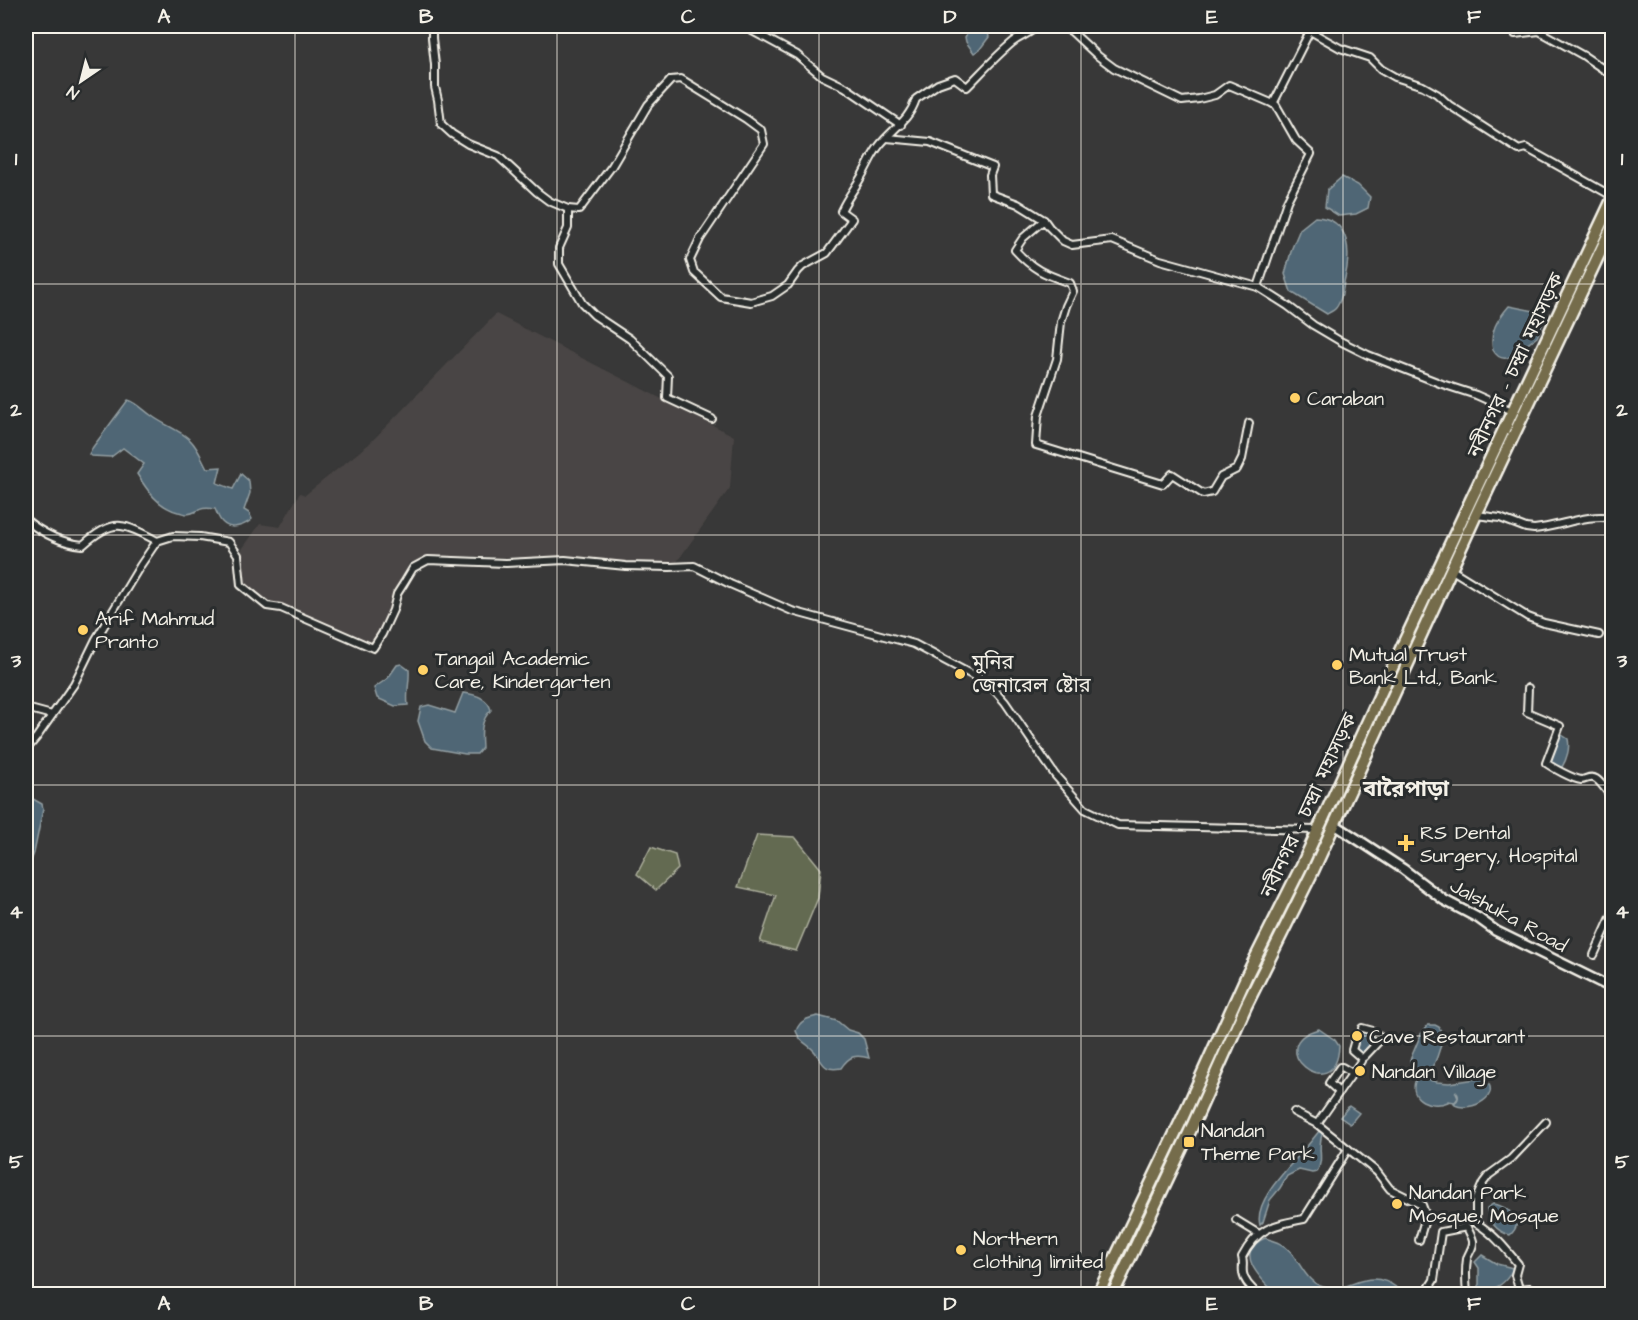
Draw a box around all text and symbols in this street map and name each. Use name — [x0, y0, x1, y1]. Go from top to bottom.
text: A — [158, 3, 171, 31]
text: B — [419, 3, 434, 31]
text: C — [681, 3, 696, 31]
text: D — [944, 3, 957, 31]
text: E — [1206, 3, 1218, 31]
text: F — [1467, 3, 1482, 31]
north arrow — [51, 51, 111, 111]
text: N — [63, 81, 83, 104]
text: 1 — [15, 145, 18, 173]
text: 1 — [1621, 145, 1624, 173]
street label: নবীনগর - চন্দ্রা মহাসড়ক — [1460, 268, 1571, 463]
place label: Caraban — [1307, 385, 1384, 413]
marker: Caraban — [1288, 391, 1302, 405]
text: 2 — [9, 396, 22, 424]
text: 2 — [1615, 396, 1628, 424]
place label: Arif Mahmud Pranto — [95, 605, 214, 656]
marker: Arif Mahmud Pranto — [76, 623, 90, 637]
place label: Mutual Trust Bank Ltd., Bank — [1349, 641, 1497, 692]
place label: Tangail Academic Care, Kindergarten — [435, 645, 610, 697]
text: 3 — [10, 647, 22, 675]
text: 3 — [1616, 647, 1628, 675]
place label: মুনির জেনারেল ষ্টোর — [971, 649, 1092, 700]
marker: Mutual Trust Bank Ltd., Bank — [1330, 658, 1344, 672]
marker: Tangail Academic Care, Kindergarten — [416, 663, 430, 677]
marker: মুনির জেনারেল ষ্টোর — [953, 667, 967, 681]
street label: নবীনগর - চন্দ্রা মহাসড়ক — [1253, 708, 1364, 903]
district label: বারৈপাড়া — [1362, 774, 1450, 805]
place label: RS Dental Surgery, Hospital — [1420, 819, 1578, 871]
marker: RS Dental Surgery, Hospital — [1397, 834, 1415, 852]
street label: Jalshuka Road — [1445, 872, 1572, 960]
text: 4 — [9, 898, 23, 926]
text: 4 — [1615, 898, 1629, 926]
place label: Cave Restaurant — [1369, 1023, 1525, 1051]
marker: Cave Restaurant — [1350, 1029, 1364, 1043]
place label: Nandan Village — [1372, 1058, 1496, 1087]
marker: Nandan Village — [1353, 1064, 1367, 1078]
place label: Nandan Theme Park — [1201, 1117, 1315, 1168]
marker: Nandan Theme Park — [1182, 1135, 1196, 1149]
text: 5 — [9, 1148, 24, 1176]
text: 5 — [1615, 1148, 1630, 1176]
place label: Nandan Park Mosque, Mosque — [1409, 1179, 1559, 1230]
marker: Nandan Park Mosque, Mosque — [1390, 1197, 1404, 1211]
place label: Northern clothing limited — [973, 1225, 1103, 1277]
marker: Northern clothing limited — [954, 1243, 968, 1257]
text: A — [158, 1290, 171, 1318]
text: B — [419, 1290, 434, 1318]
text: C — [681, 1290, 696, 1318]
text: D — [944, 1290, 957, 1318]
text: E — [1206, 1290, 1218, 1318]
text: F — [1467, 1290, 1482, 1318]

